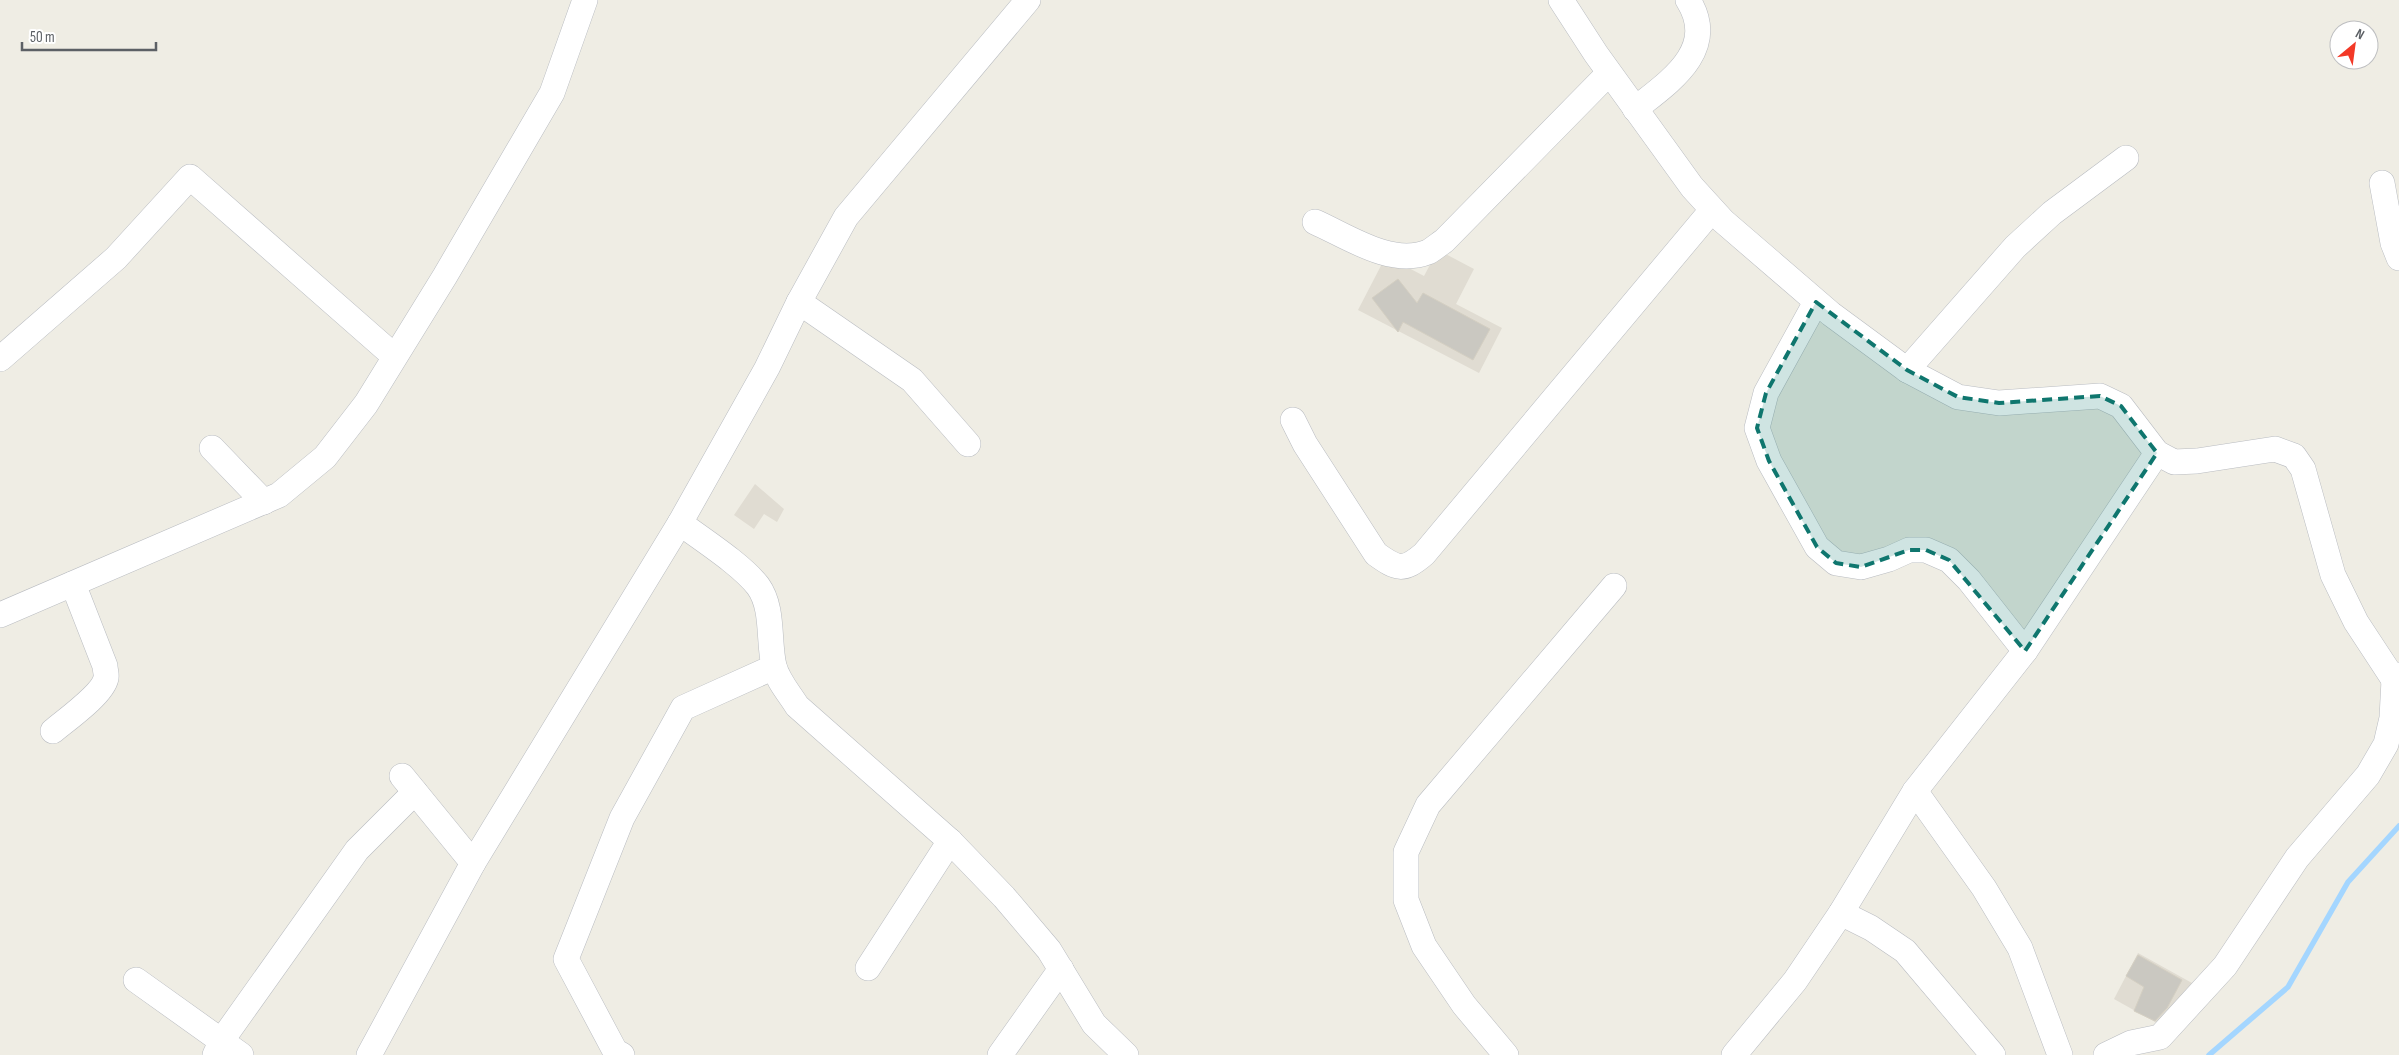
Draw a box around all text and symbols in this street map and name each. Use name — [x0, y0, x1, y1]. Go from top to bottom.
scale bar — [22, 20, 156, 52]
north arrow — [2329, 20, 2379, 70]
text: N — [2353, 25, 2367, 43]
text: 50 m — [30, 28, 55, 47]

